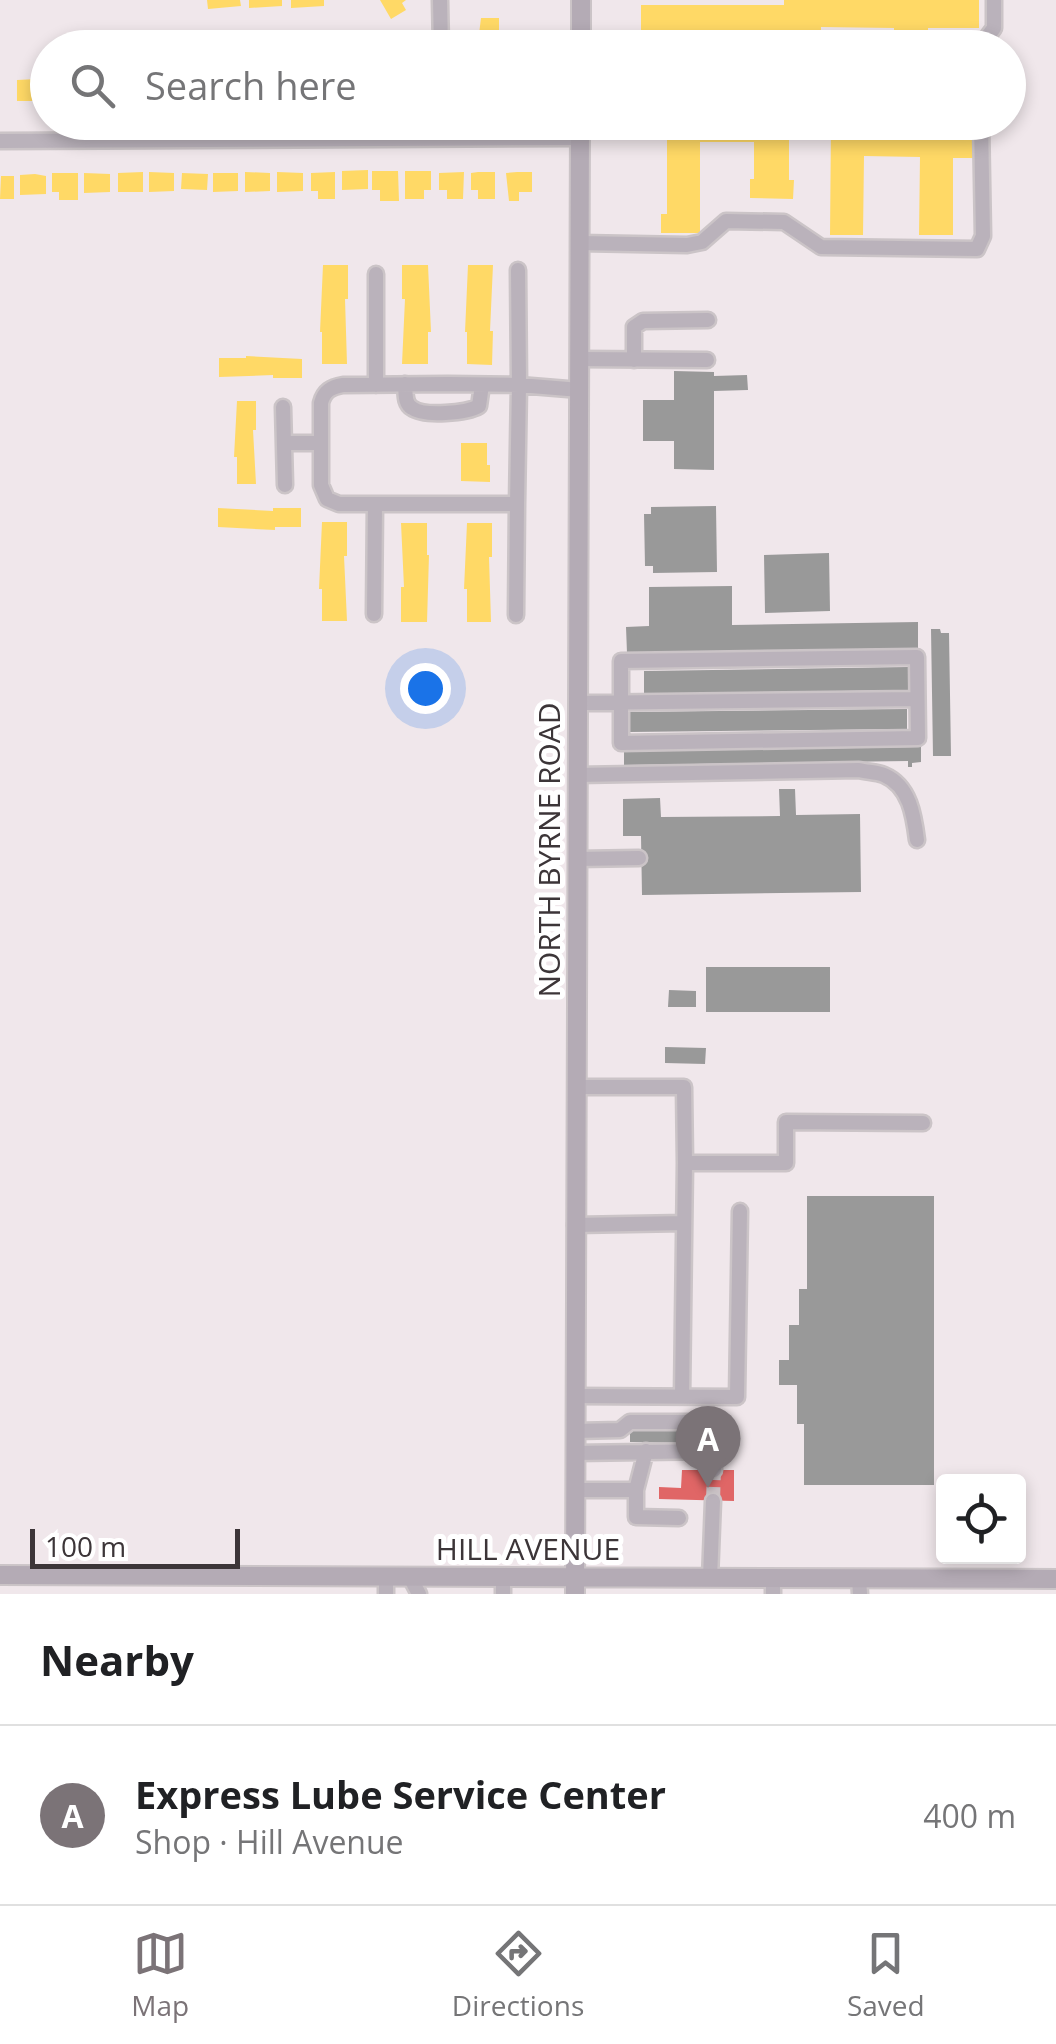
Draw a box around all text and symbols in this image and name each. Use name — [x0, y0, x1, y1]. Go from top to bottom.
search box — [30, 30, 1026, 140]
icon: search — [65, 58, 120, 113]
text: Search here — [145, 59, 357, 111]
your location — [400, 663, 451, 714]
street label: NORTH BYRNE ROAD — [528, 702, 569, 998]
pin: A — [676, 1406, 740, 1488]
map controls — [936, 1474, 1026, 1564]
button: locate — [936, 1474, 1026, 1564]
scale bar — [30, 1524, 240, 1568]
text: 100 m — [45, 1527, 126, 1565]
street label: HILL AVENUE — [436, 1528, 620, 1569]
text: Nearby — [40, 1631, 194, 1688]
text: Express Lube Service Center — [135, 1768, 666, 1820]
text: A — [61, 1794, 84, 1837]
text: 400 m — [923, 1794, 1016, 1837]
text: Shop · Hill Avenue — [135, 1820, 404, 1863]
tab: Map — [131, 1926, 189, 2024]
tab: Directions — [452, 1926, 584, 2024]
tab: Saved — [847, 1926, 925, 2024]

